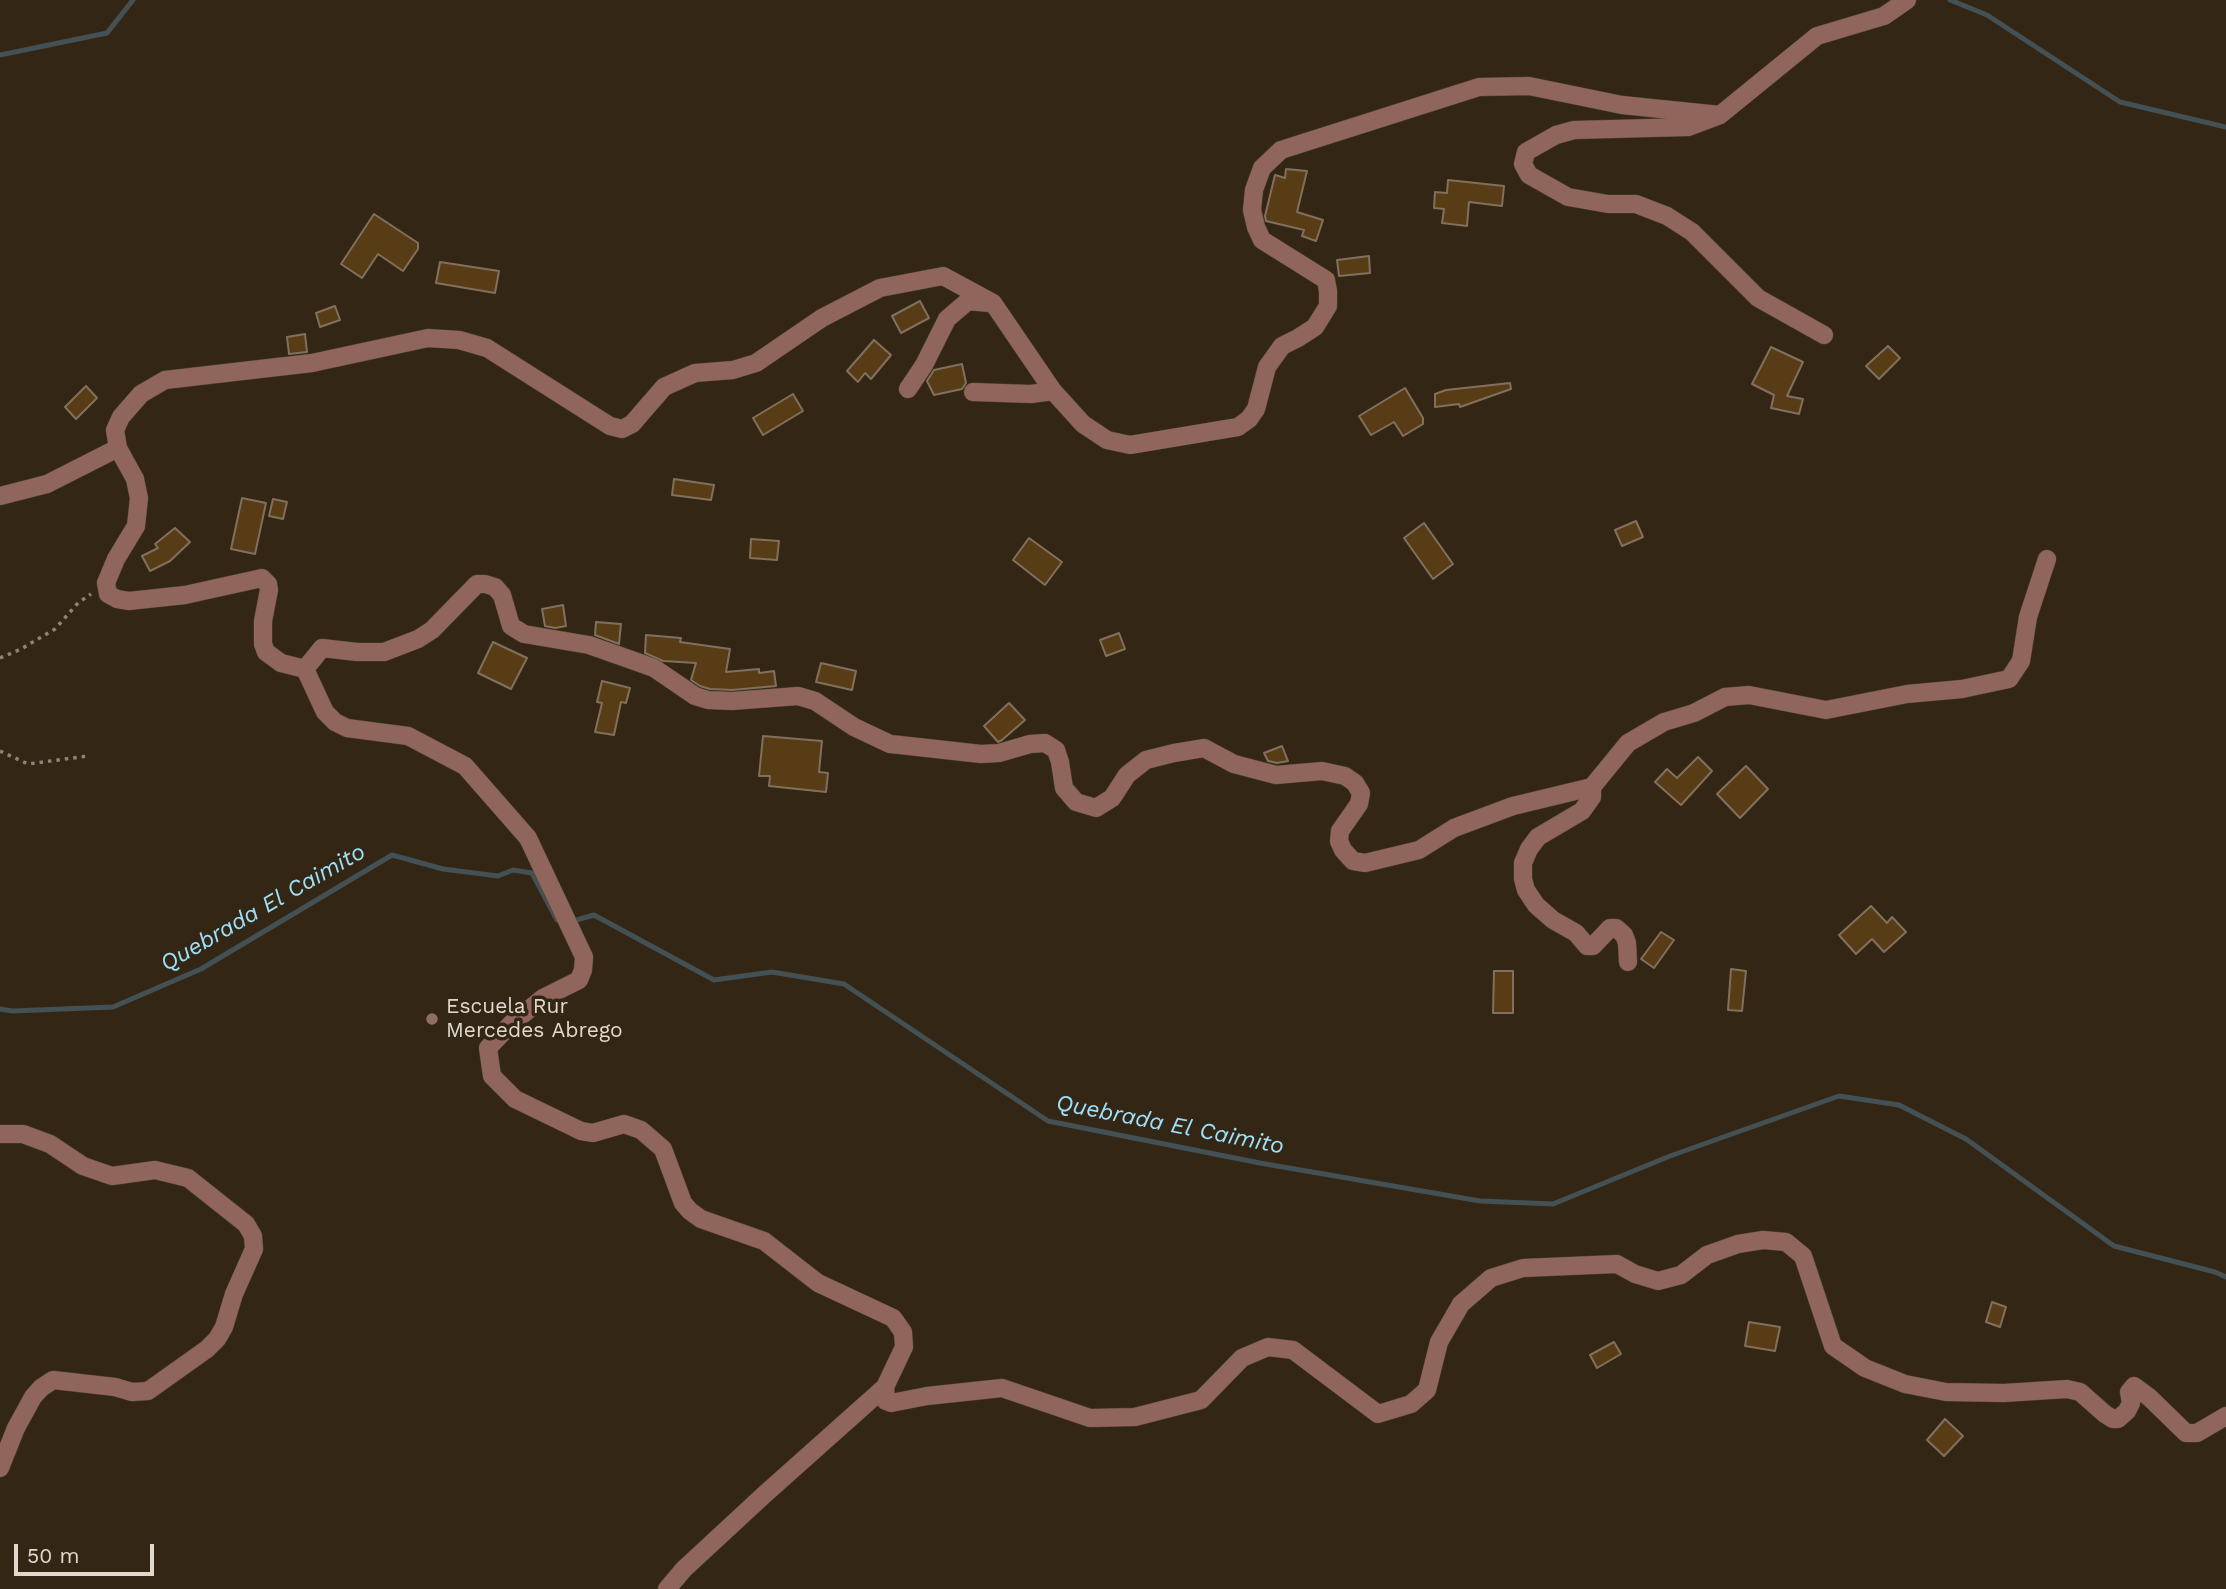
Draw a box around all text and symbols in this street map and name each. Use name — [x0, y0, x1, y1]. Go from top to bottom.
water label: Quebrada El Caimito — [156, 838, 370, 978]
place label: Escuela Rur Mercedes Abrego — [446, 994, 623, 1044]
marker: Escuela Rur Mercedes Abrego — [424, 1011, 440, 1027]
water label: Quebrada El Caimito — [1054, 1089, 1286, 1161]
scale bar — [18, 1530, 158, 1574]
text: 50 m — [27, 1543, 79, 1568]

